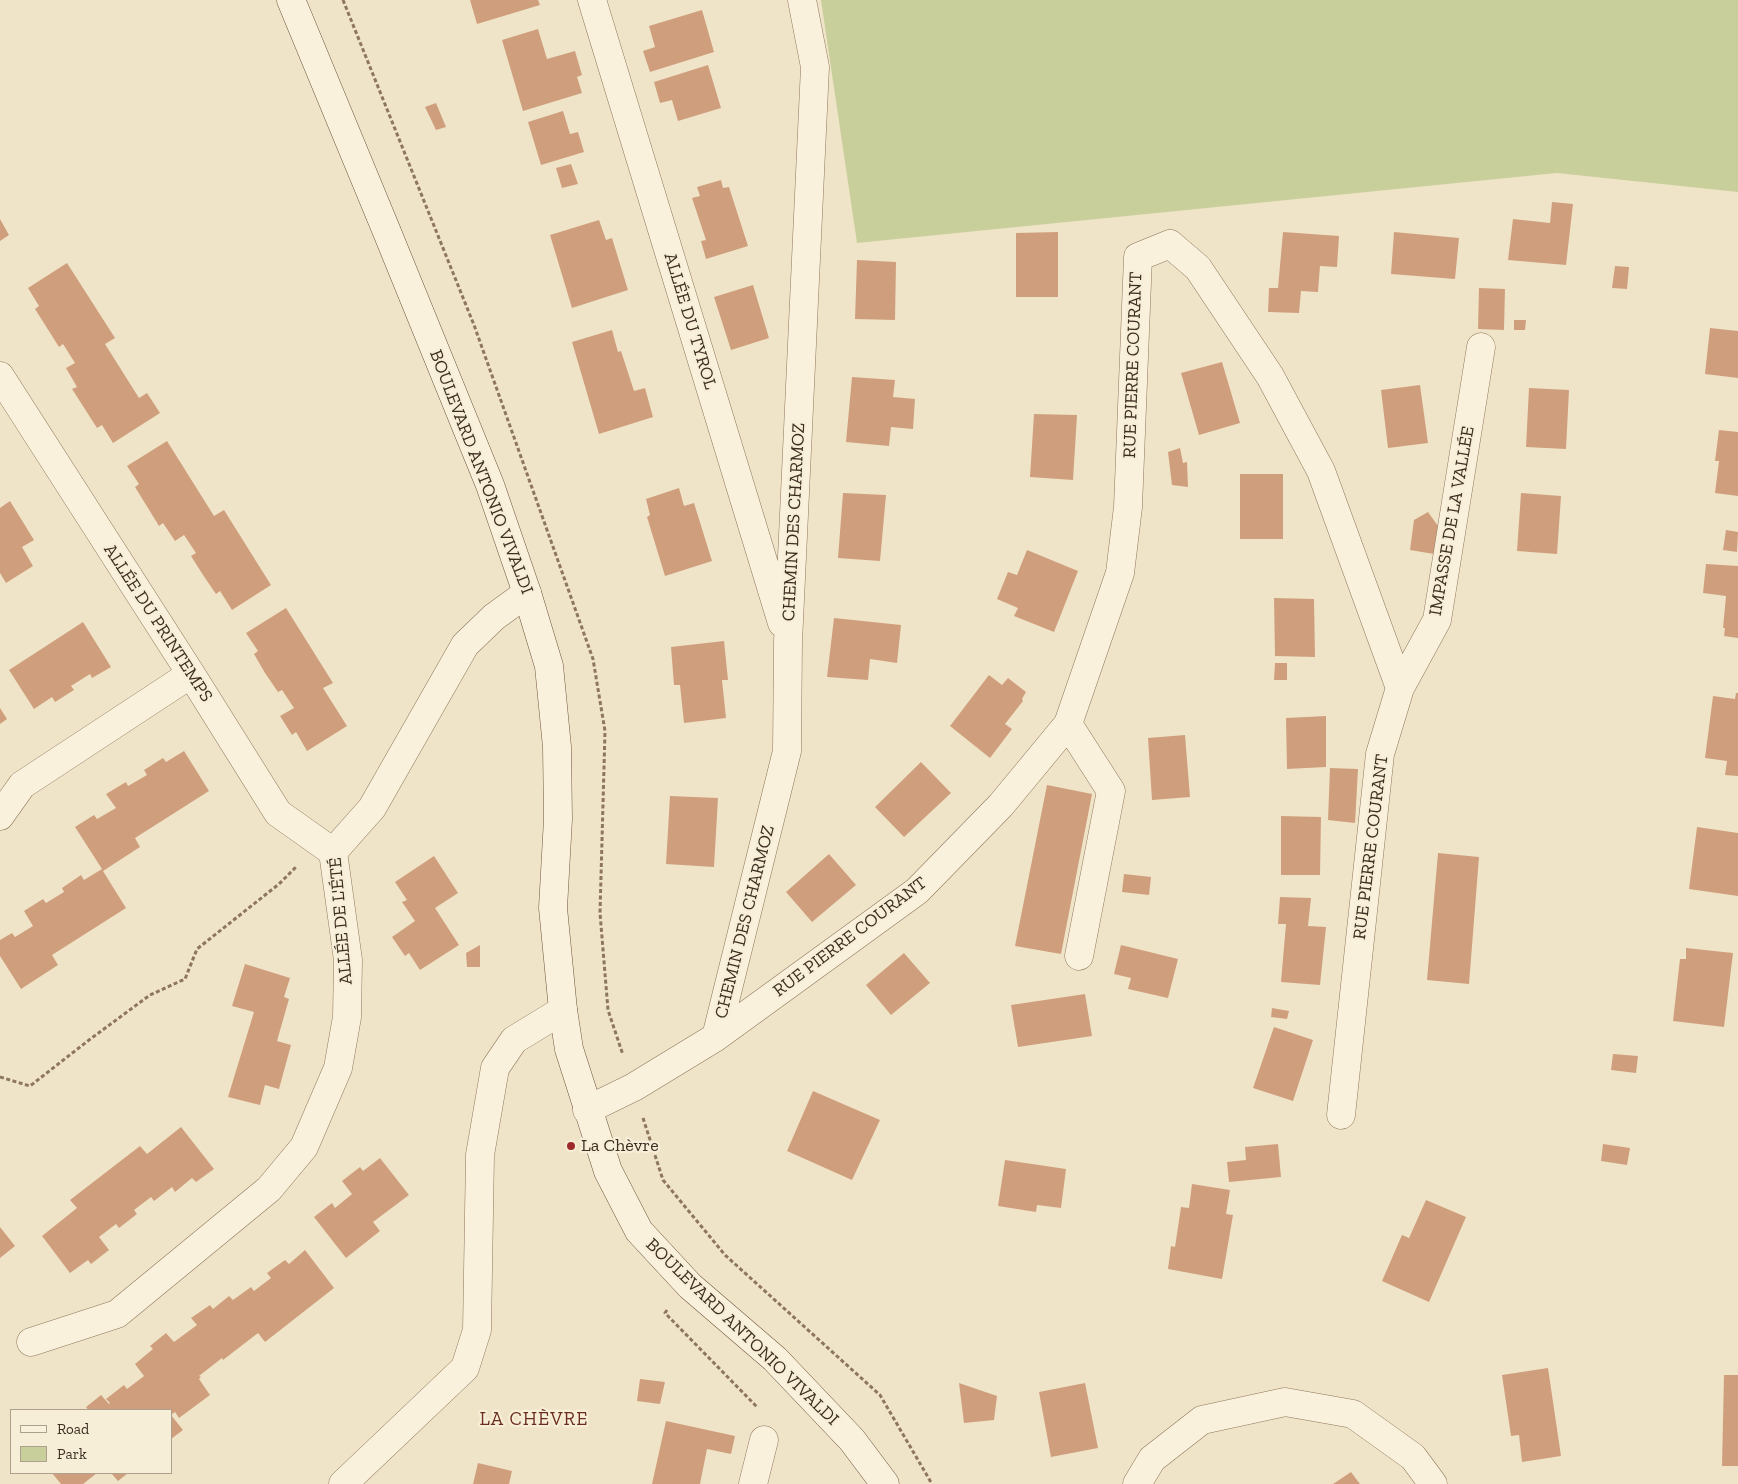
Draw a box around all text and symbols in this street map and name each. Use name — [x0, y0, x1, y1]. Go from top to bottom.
street label: ALLÉE DU TYROL — [659, 250, 721, 392]
street label: RUE PIERRE COURANT — [1119, 271, 1147, 459]
street label: BOULEVARD ANTONIO VIVALDI — [424, 347, 538, 597]
street label: CHEMIN DES CHARMOZ — [778, 422, 810, 622]
street label: IMPASSE DE LA VALLÉE — [1425, 424, 1479, 618]
street label: ALLÉE DU PRINTEMPS — [99, 540, 217, 706]
street label: RUE PIERRE COURANT — [1349, 753, 1393, 941]
street label: CHEMIN DES CHARMOZ — [710, 823, 780, 1021]
street label: ALLÉE DE L'ÉTÉ — [325, 856, 357, 986]
street label: RUE PIERRE COURANT — [769, 872, 931, 1002]
place label: La Chèvre — [581, 1135, 659, 1157]
marker: La Chèvre — [565, 1140, 577, 1152]
street label: BOULEVARD ANTONIO VIVALDI — [641, 1234, 843, 1430]
legend — [10, 1409, 172, 1474]
district label: LA CHÈVRE — [478, 1409, 590, 1431]
text: Road — [57, 1420, 89, 1438]
text: Park — [57, 1445, 87, 1463]

